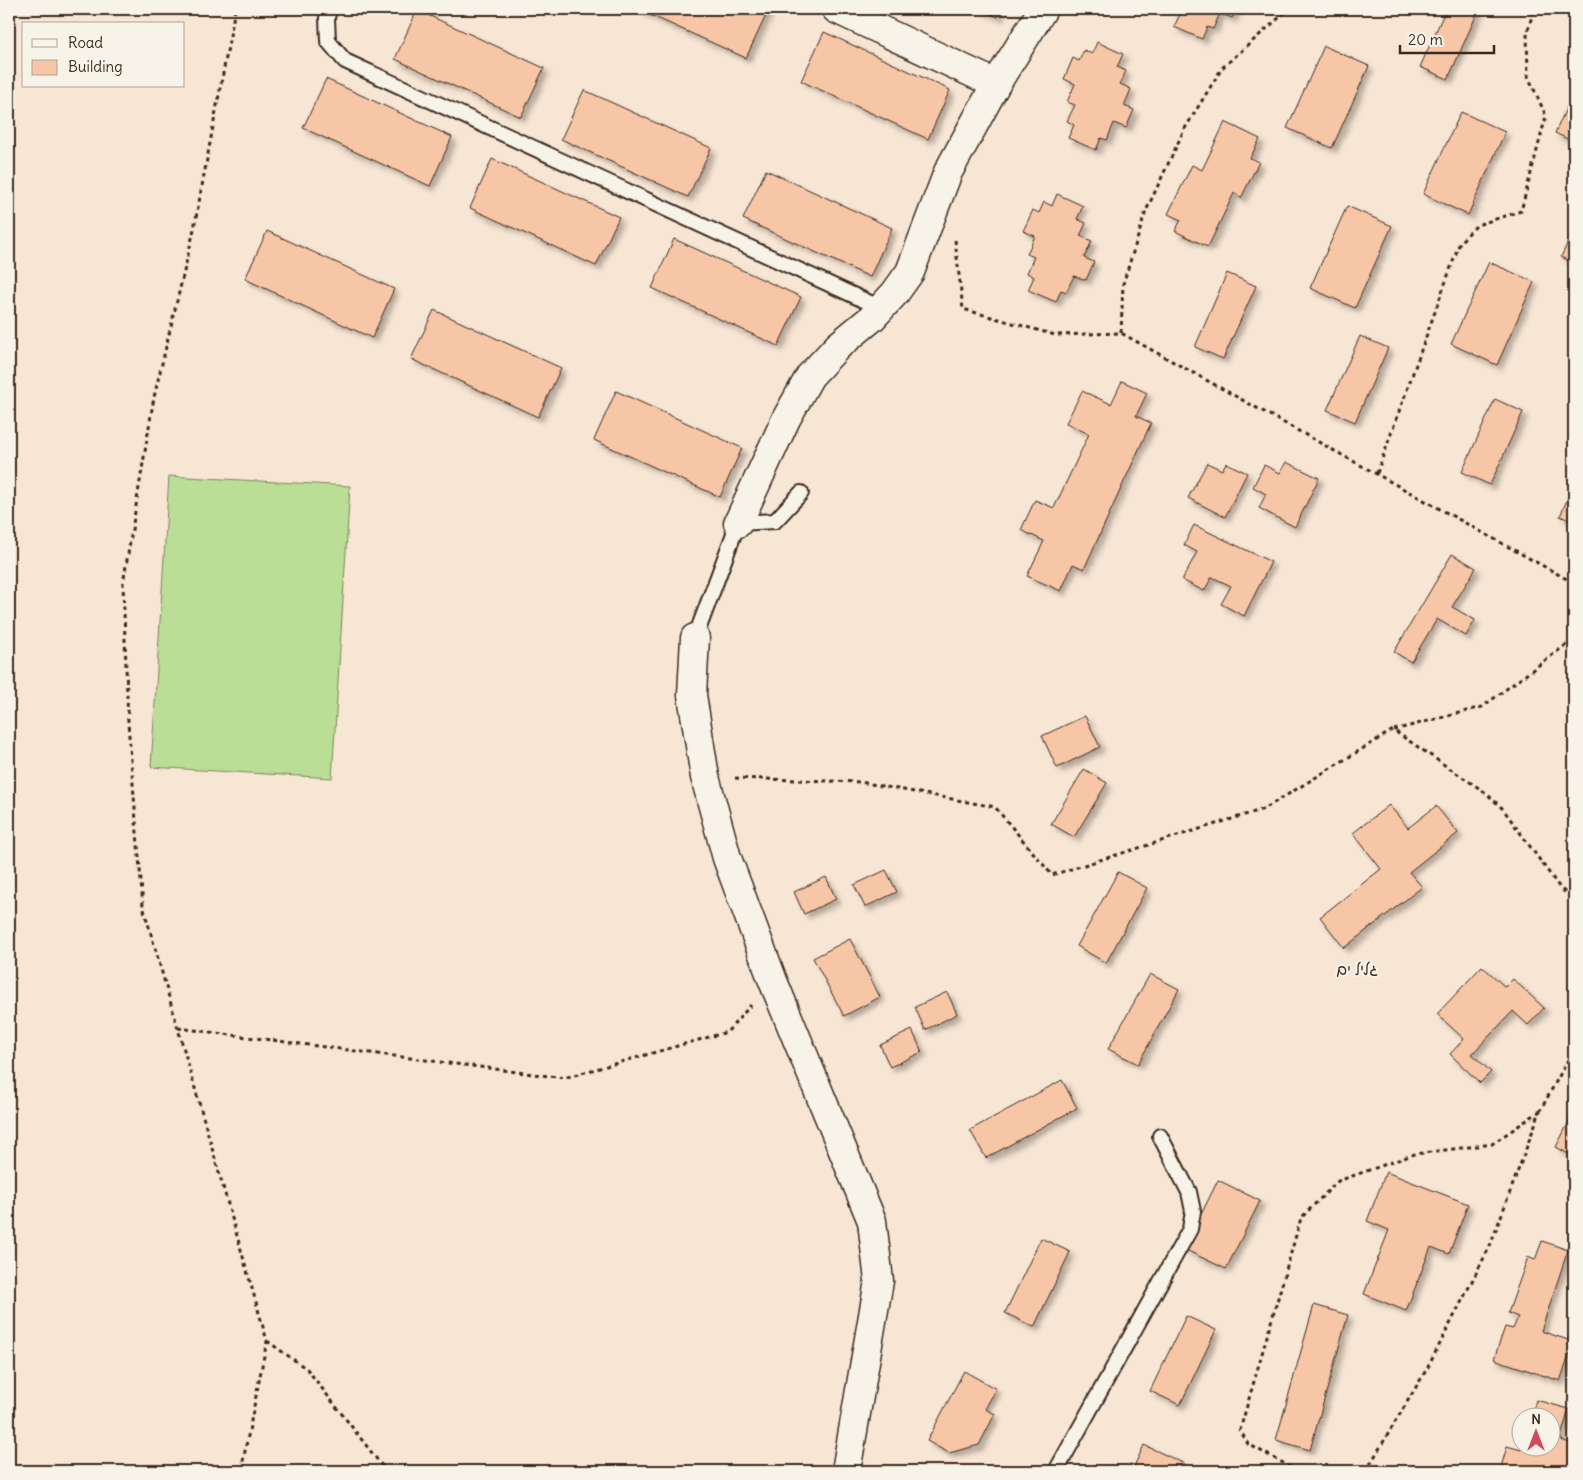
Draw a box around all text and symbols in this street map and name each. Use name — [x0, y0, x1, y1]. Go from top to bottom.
legend — [22, 22, 185, 88]
scale bar — [1400, 22, 1494, 54]
text: 20 m — [1408, 30, 1443, 49]
text: Road — [68, 33, 103, 52]
text: Building — [68, 57, 123, 76]
district label: גליל ים — [1336, 959, 1378, 979]
north arrow — [1510, 1408, 1560, 1458]
text: N — [1531, 1410, 1541, 1428]

